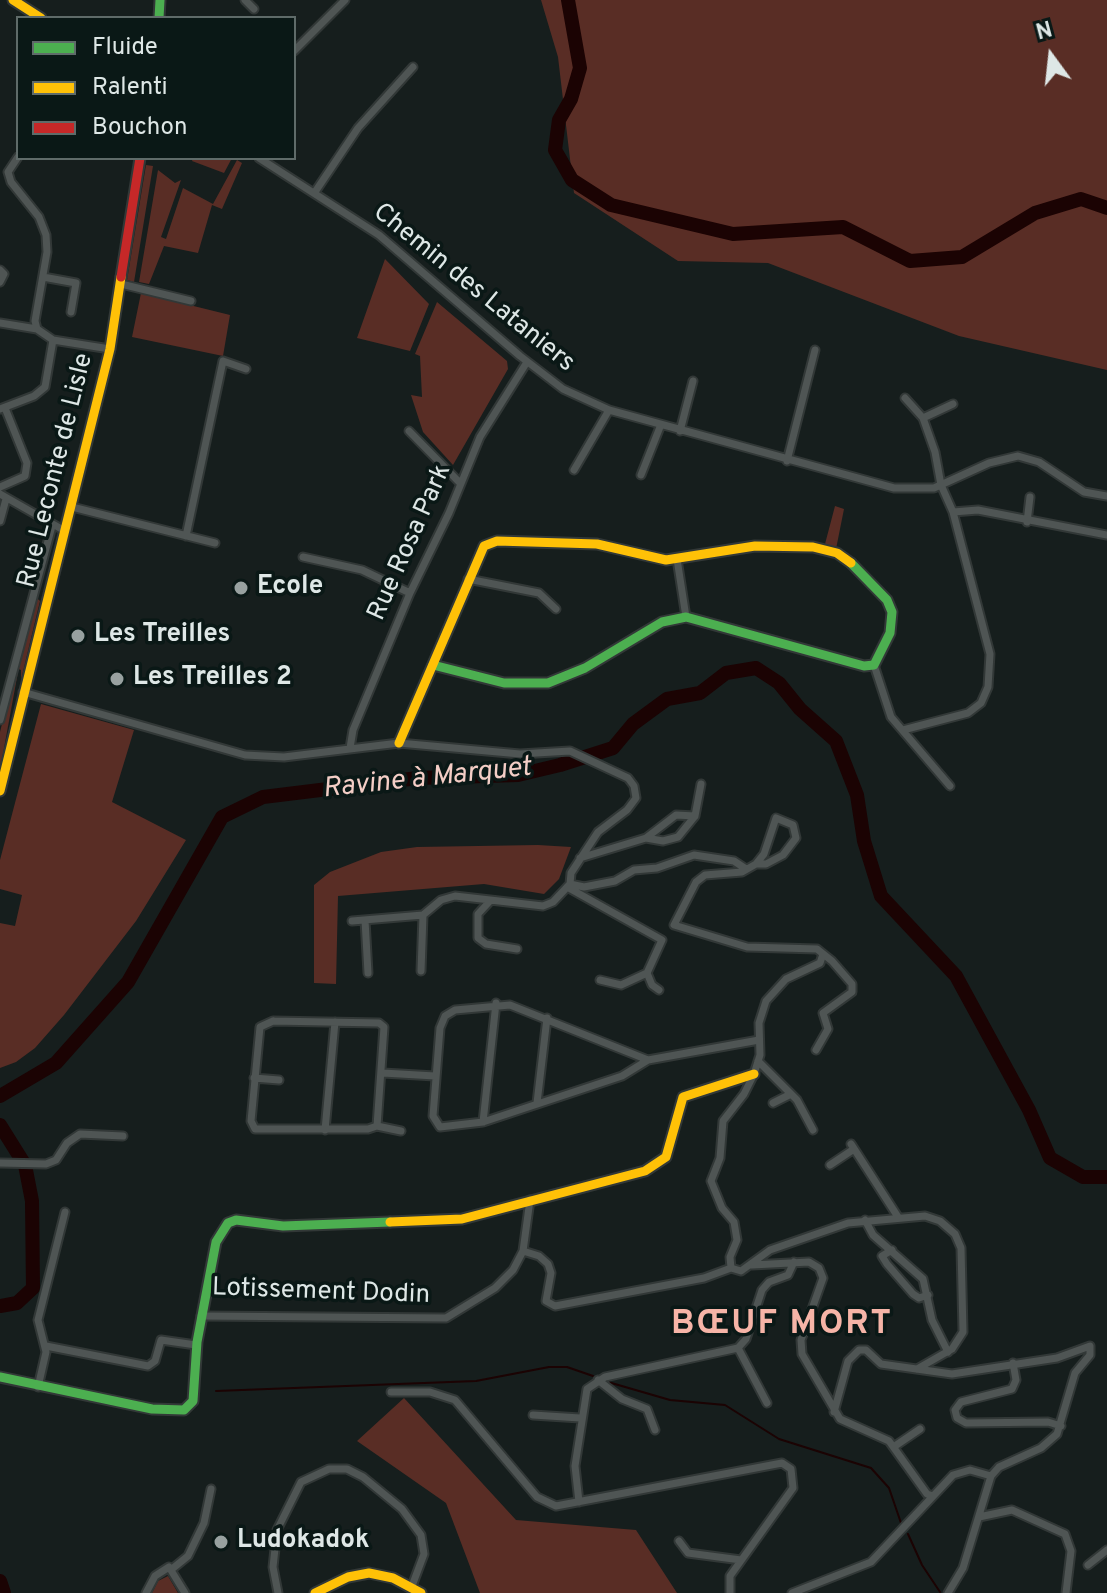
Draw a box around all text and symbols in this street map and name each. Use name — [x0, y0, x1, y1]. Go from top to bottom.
legend — [16, 16, 296, 160]
north arrow — [1011, 16, 1091, 96]
text: N — [1034, 17, 1056, 47]
text: Fluide — [92, 33, 158, 63]
text: Ralenti — [92, 73, 168, 103]
text: Bouchon — [92, 113, 187, 143]
street label: Chemin des Lataniers — [366, 198, 580, 380]
street label: Rue Leconte de Lisle — [13, 350, 101, 592]
street label: Rue Rosa Park — [363, 460, 459, 626]
place label: Ecole — [257, 572, 323, 604]
marker: Ecole — [232, 579, 250, 597]
place label: Les Treilles — [94, 620, 230, 652]
marker: Les Treilles — [69, 627, 87, 645]
place label: Les Treilles 2 — [133, 663, 292, 695]
marker: Les Treilles 2 — [108, 670, 126, 688]
water label: Ravine à Marquet — [321, 752, 533, 808]
street label: Lotissement Dodin — [211, 1274, 431, 1312]
district label: BŒUF MORT — [671, 1306, 893, 1346]
place label: Ludokadok — [237, 1526, 370, 1558]
marker: Ludokadok — [212, 1533, 230, 1551]

